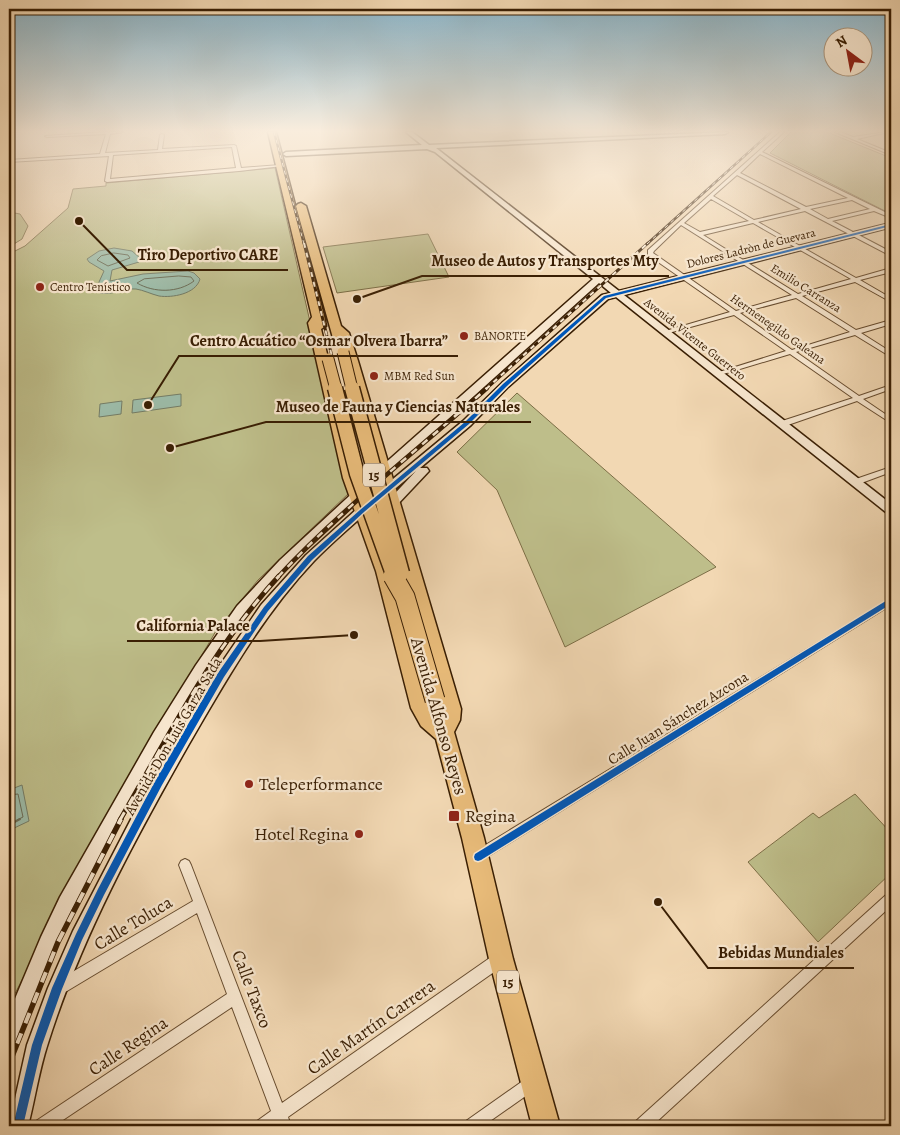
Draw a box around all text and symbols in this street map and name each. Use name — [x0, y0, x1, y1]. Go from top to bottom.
north arrow — [822, 28, 872, 78]
text: N — [832, 31, 851, 52]
street label: Dolores Ladròn de Guevara — [685, 224, 818, 272]
callout: Tiro Deportivo CARE — [127, 239, 288, 270]
text: Tiro Deportivo CARE — [138, 244, 278, 266]
callout: Museo de Autos y Transportes Mty — [422, 245, 669, 276]
text: Museo de Autos y Transportes Mty — [431, 250, 659, 272]
street label: Emilio Carranza — [768, 260, 845, 316]
place label: Centro Tenístico — [50, 279, 130, 295]
marker: Centro Tenístico — [34, 281, 46, 293]
street label: Hermenegildo Galeana — [727, 290, 829, 368]
street label: Avenida Vicente Guerrero — [640, 294, 749, 384]
callout: Centro Acuático “Osmar Olvera Ibarra” — [179, 325, 458, 356]
place label: BANORTE — [474, 328, 526, 344]
text: Centro Acuático “Osmar Olvera Ibarra” — [190, 330, 448, 352]
marker: BANORTE — [458, 330, 470, 342]
place label: MBM Red Sun — [384, 368, 455, 384]
marker: MBM Red Sun — [368, 370, 380, 382]
callout: Museo de Fauna y Ciencias Naturales — [266, 391, 531, 422]
text: Museo de Fauna y Ciencias Naturales — [276, 396, 520, 418]
road number: 15 — [363, 464, 385, 486]
callout: California Palace — [127, 610, 260, 641]
text: California Palace — [136, 615, 250, 637]
street label: Avenida Alfonso Reyes — [405, 633, 473, 798]
street label: Avenida Don Luis Garza Sada — [119, 653, 227, 820]
street label: Calle Juan Sánchez Azcona — [604, 666, 752, 770]
place label: Teleperformance — [259, 772, 383, 796]
marker: Teleperformance — [243, 778, 255, 790]
place label: Regina — [465, 804, 516, 828]
marker: Regina — [447, 809, 461, 823]
place label: Hotel Regina — [254, 822, 350, 846]
marker: Hotel Regina — [353, 828, 365, 840]
street label: Calle Toluca — [89, 890, 177, 956]
callout: Bebidas Mundiales — [708, 937, 854, 968]
text: Bebidas Mundiales — [718, 942, 844, 964]
street label: Calle Taxco — [226, 946, 278, 1032]
road number: 15 — [497, 970, 519, 994]
street label: Calle Martín Carrera — [302, 973, 440, 1080]
street label: Calle Regina — [84, 1010, 173, 1081]

